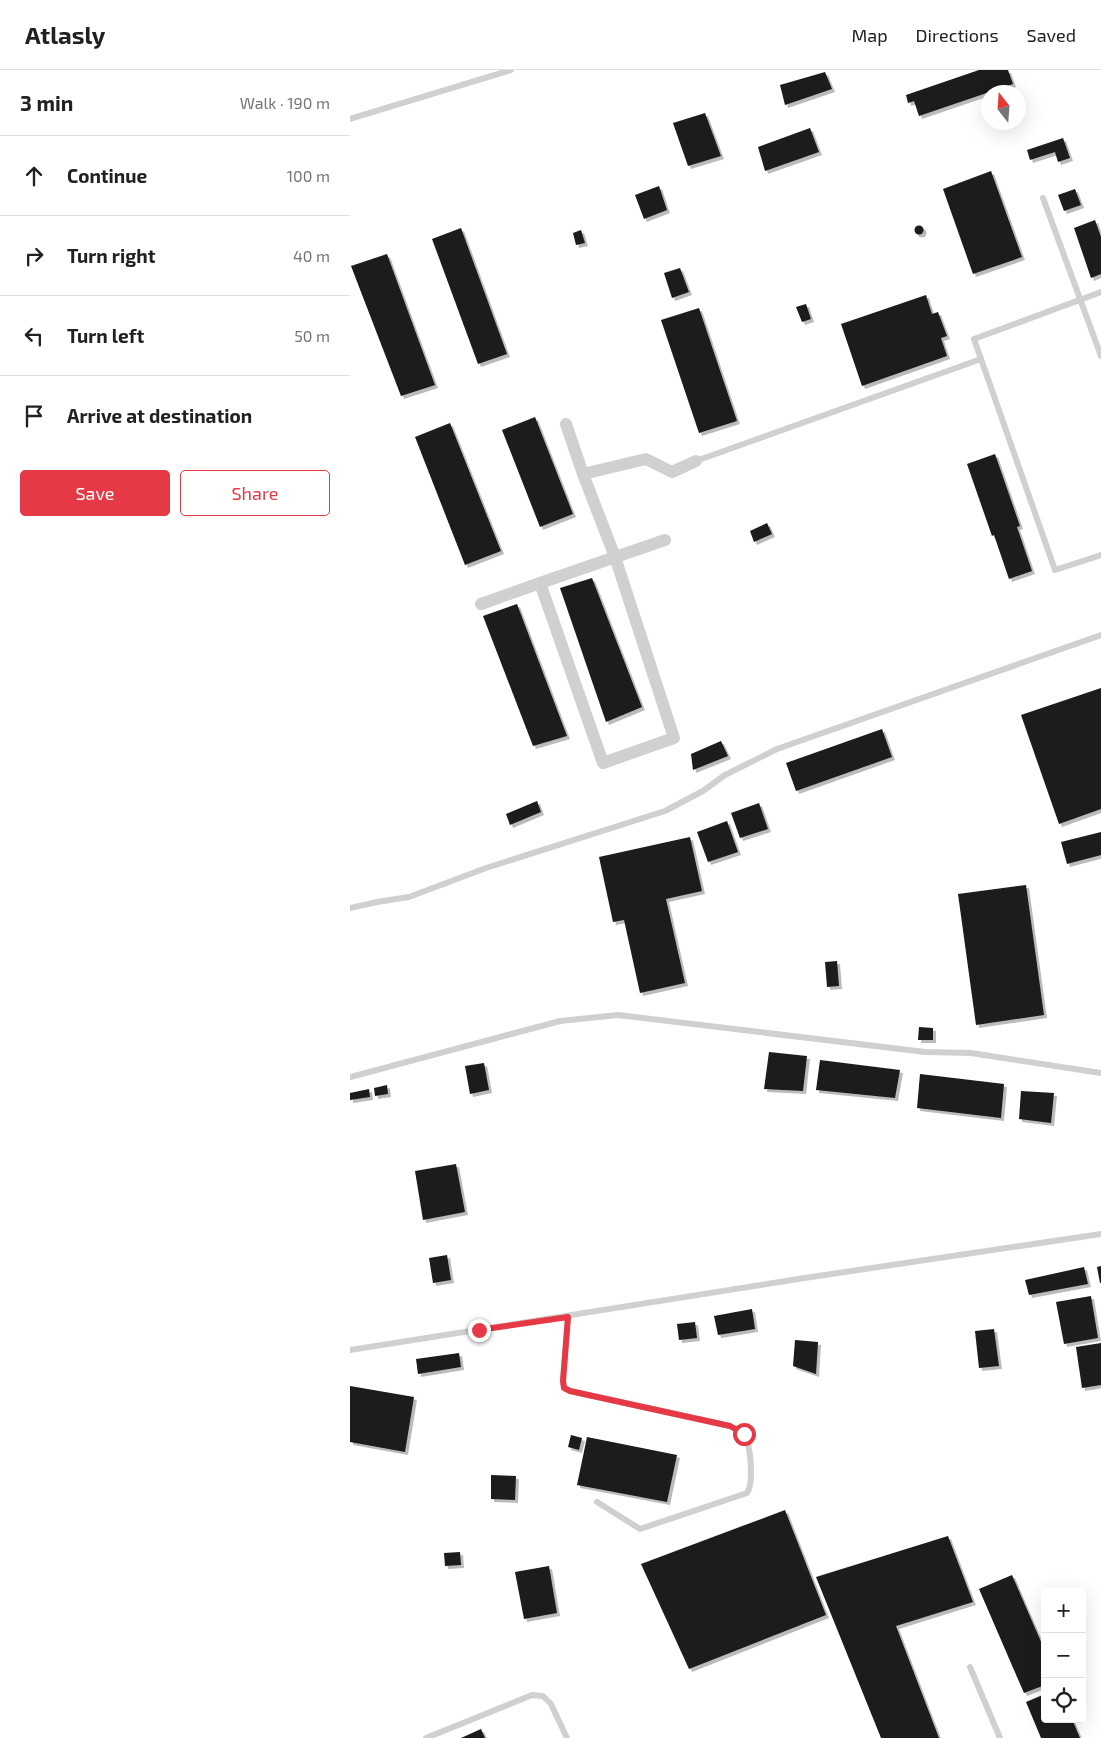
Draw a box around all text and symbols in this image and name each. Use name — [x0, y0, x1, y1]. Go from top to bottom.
text: Atlasly — [25, 20, 105, 49]
text: Map — [851, 24, 888, 46]
text: Directions — [916, 24, 999, 46]
text: Saved — [1027, 24, 1076, 46]
north arrow — [981, 85, 1026, 130]
text: 3 min — [20, 90, 73, 115]
text: Walk · 190 m — [240, 93, 330, 112]
icon: ahead — [20, 162, 48, 190]
text: Continue — [67, 164, 147, 187]
text: 100 m — [287, 166, 330, 185]
icon: right — [20, 242, 48, 270]
text: Turn right — [67, 244, 155, 267]
text: 40 m — [293, 246, 330, 265]
icon: left — [20, 322, 48, 350]
text: Turn left — [67, 324, 144, 347]
text: 50 m — [294, 326, 330, 345]
icon: arrive — [20, 402, 48, 430]
text: Arrive at destination — [67, 404, 252, 427]
button: Save — [20, 470, 170, 516]
button: Share — [180, 470, 330, 516]
route end — [468, 1319, 491, 1342]
route start — [733, 1423, 756, 1446]
map controls — [1041, 1588, 1086, 1723]
button: + — [1041, 1588, 1086, 1633]
button: − — [1041, 1633, 1086, 1678]
button: locate — [1041, 1678, 1086, 1723]

